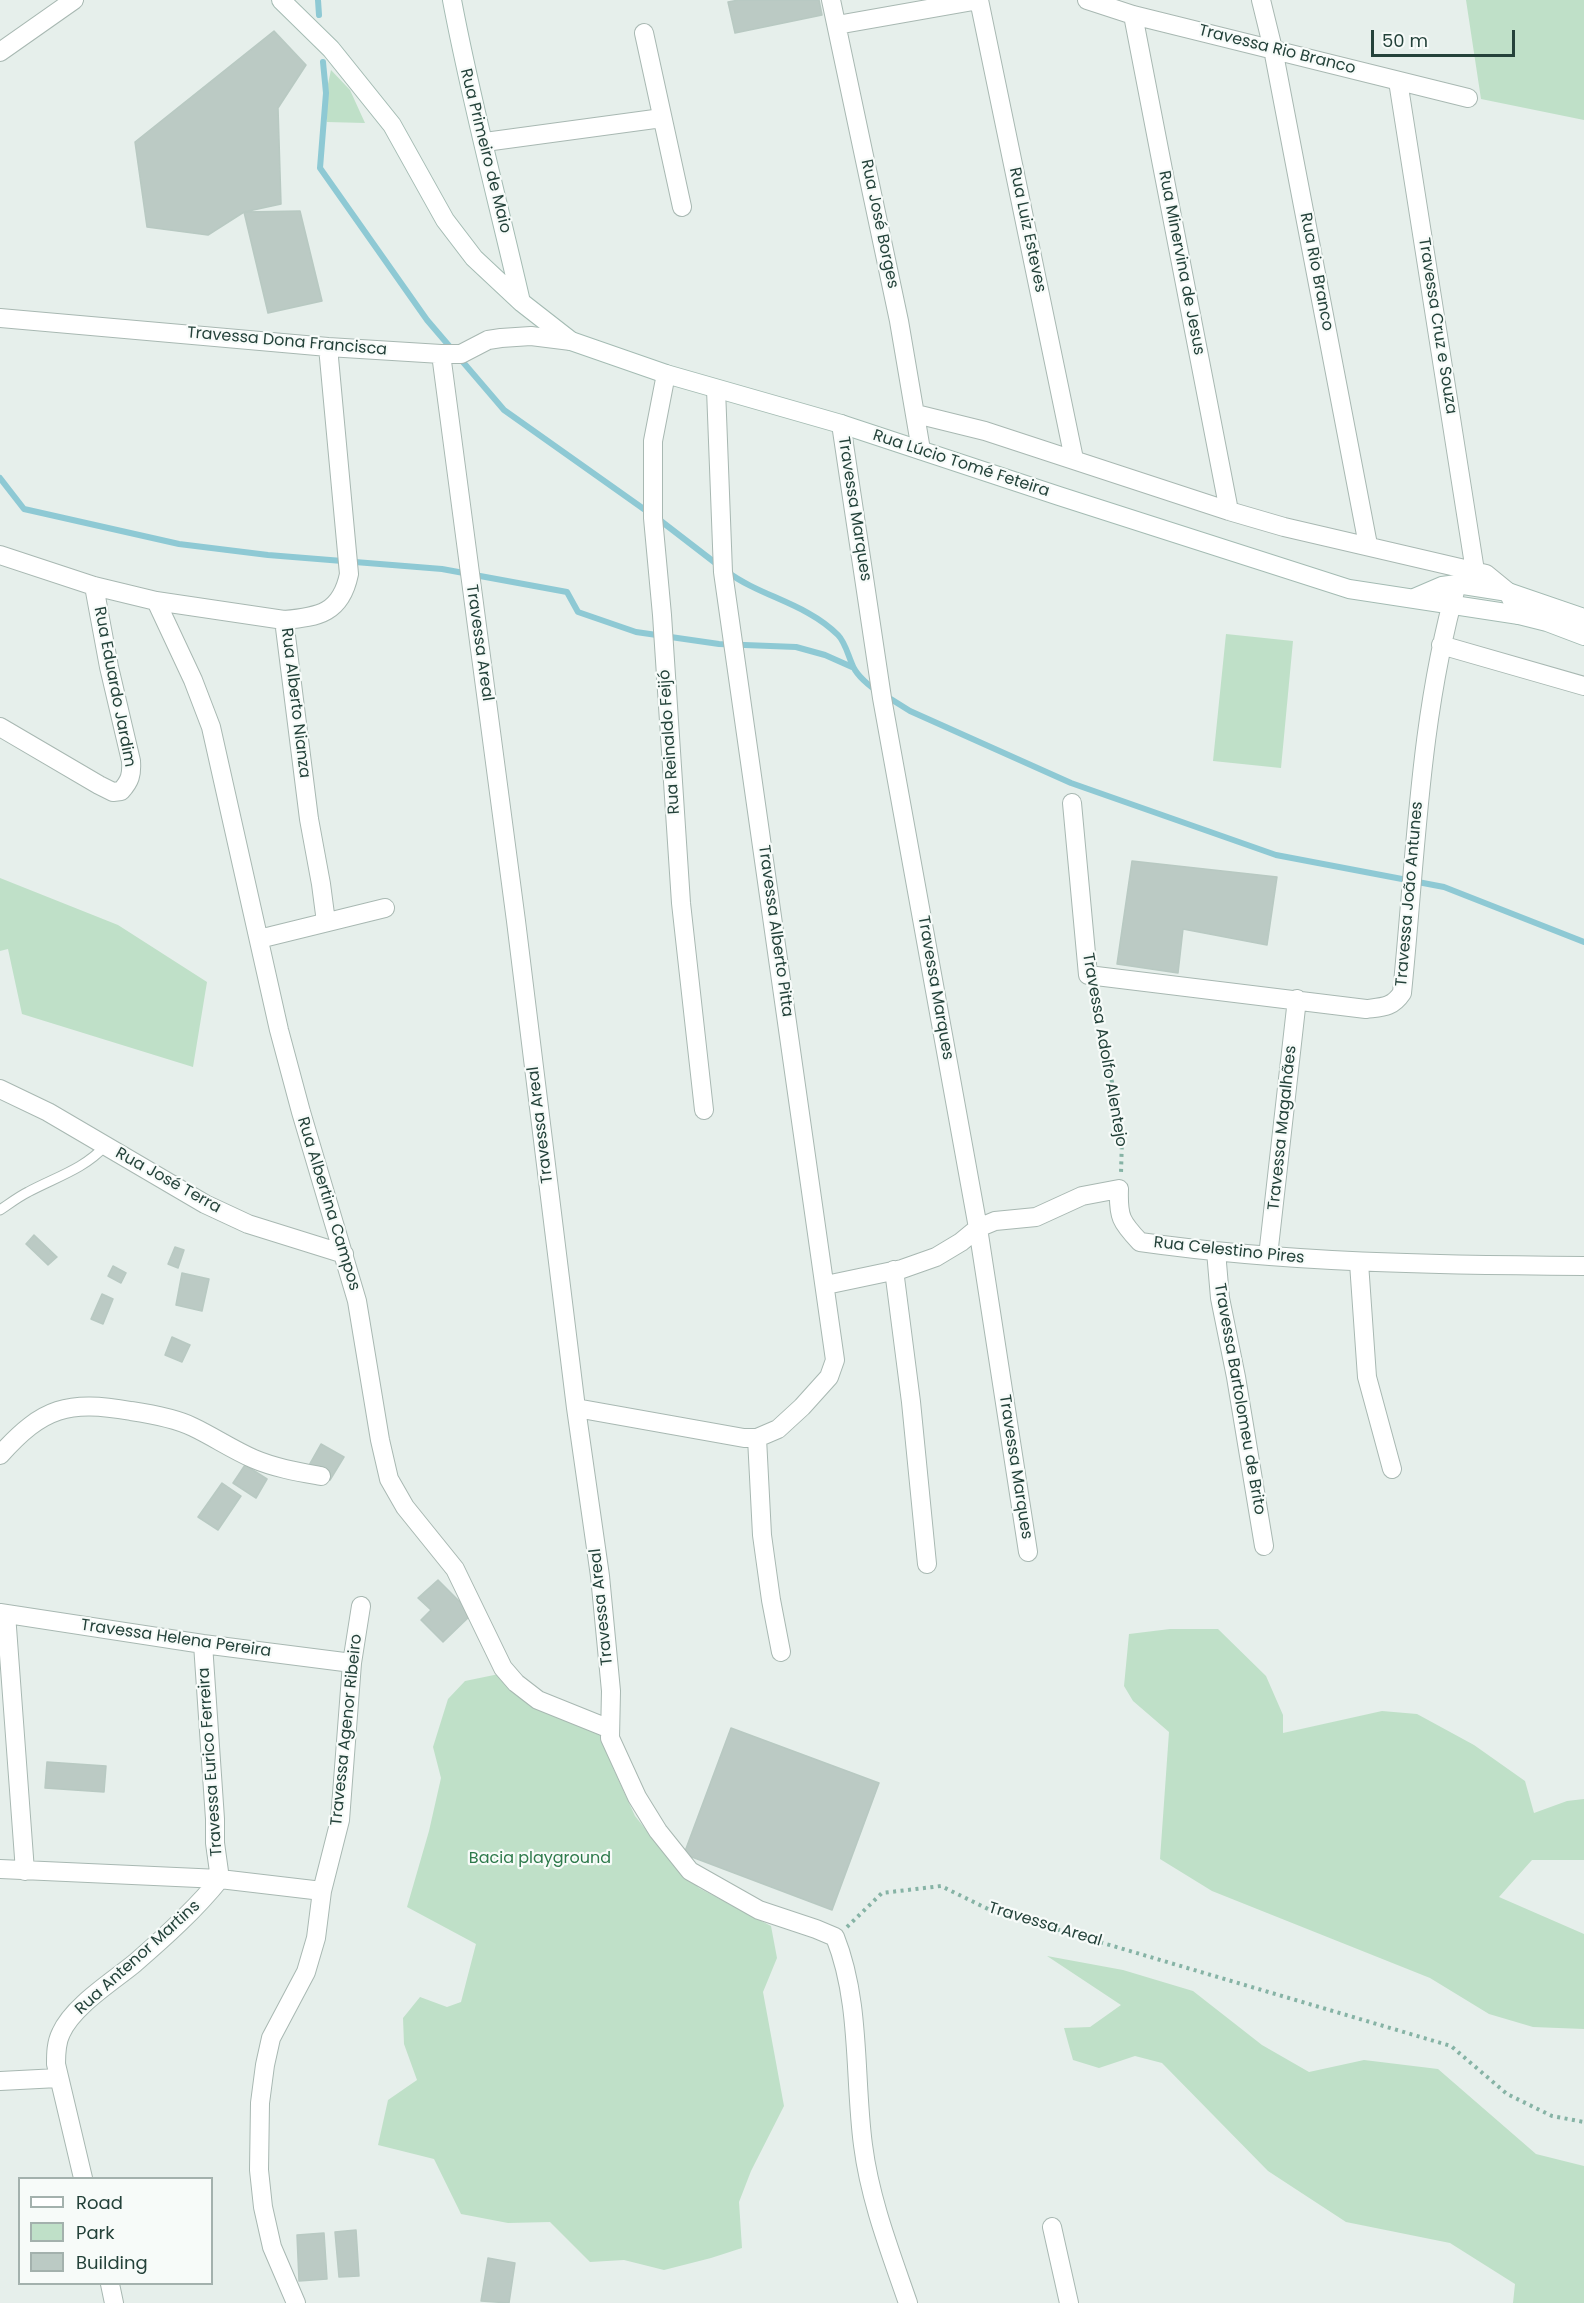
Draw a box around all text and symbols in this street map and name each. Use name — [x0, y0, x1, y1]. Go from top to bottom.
scale bar — [1374, 18, 1518, 56]
street label: Travessa Rio Branco — [1197, 21, 1357, 79]
text: 50 m — [1382, 28, 1428, 53]
street label: Rua Primeiro de Maio — [455, 67, 515, 235]
street label: Rua José Borges — [856, 158, 902, 290]
street label: Rua Luiz Esteves — [1004, 166, 1050, 294]
street label: Rua Minervina de Jesus — [1154, 169, 1208, 357]
street label: Rua Rio Branco — [1295, 211, 1337, 333]
street label: Travessa Cruz e Souza — [1414, 236, 1460, 416]
street label: Travessa Dona Francisca — [186, 324, 388, 360]
street label: Rua Lúcio Tomé Feteira — [870, 426, 1052, 502]
street label: Travessa Marques — [833, 435, 875, 583]
street label: Travessa Areal — [461, 583, 497, 703]
street label: Rua Eduardo Jardim — [89, 605, 139, 769]
street label: Rua Alberto Nianza — [276, 627, 314, 779]
street label: Rua Reinaldo Feijó — [655, 669, 685, 815]
street label: Travessa João Antunes — [1392, 801, 1428, 987]
street label: Travessa Alberto Pitta — [753, 844, 797, 1018]
street label: Travessa Marques — [913, 914, 957, 1062]
street label: Travessa Adolfo Alentejo — [1077, 952, 1131, 1148]
street label: Travessa Magalhães — [1265, 1045, 1301, 1211]
street label: Travessa Areal — [524, 1065, 558, 1185]
street label: Rua Albertina Campos — [292, 1115, 364, 1293]
street label: Rua José Terra — [112, 1144, 224, 1218]
street label: Rua Celestino Pires — [1153, 1234, 1305, 1268]
street label: Travessa Bartolomeu de Brito — [1209, 1282, 1269, 1516]
street label: Travessa Marques — [994, 1393, 1036, 1541]
street label: Travessa Areal — [586, 1548, 618, 1666]
street label: Travessa Helena Pereira — [80, 1616, 272, 1662]
street label: Travessa Agenor Ribeiro — [327, 1633, 367, 1827]
street label: Travessa Eurico Ferreira — [195, 1667, 227, 1857]
park label: Bacia playground — [469, 1849, 611, 1869]
street label: Rua Antenor Martins — [72, 1897, 204, 2019]
street label: Travessa Areal — [986, 1899, 1104, 1951]
legend — [18, 2177, 213, 2285]
text: Road — [76, 2190, 123, 2215]
text: Park — [76, 2220, 115, 2245]
text: Building — [76, 2250, 148, 2275]

